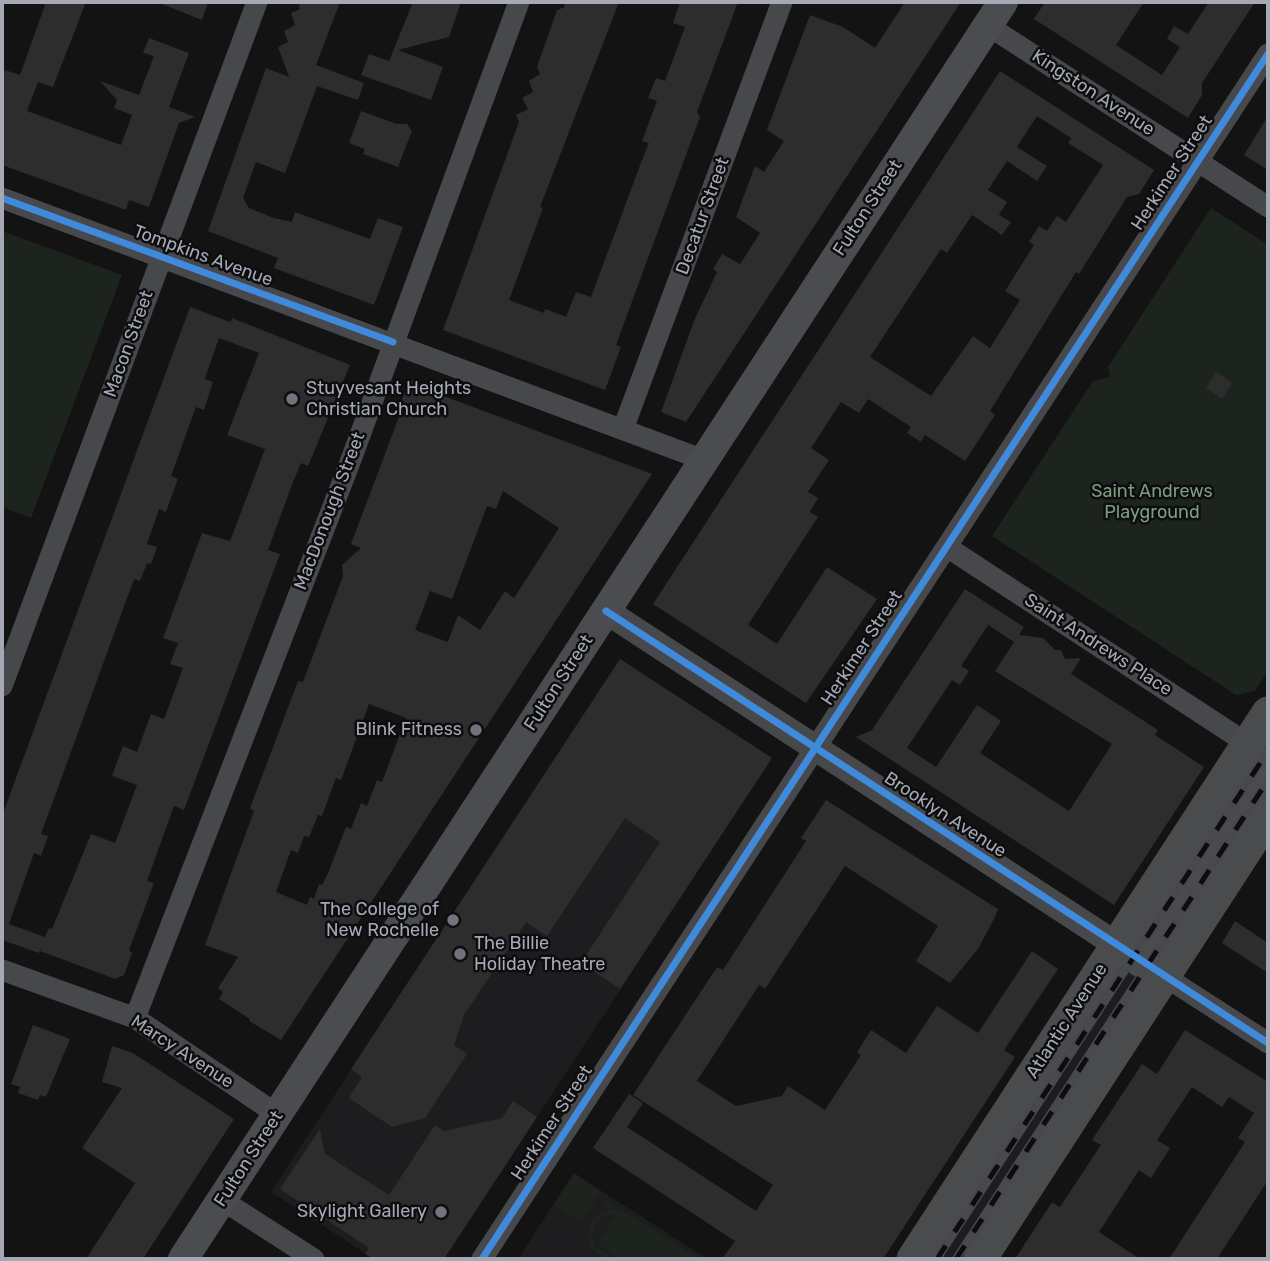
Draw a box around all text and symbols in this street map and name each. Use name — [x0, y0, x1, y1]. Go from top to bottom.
street label: Kingston Avenue — [1028, 45, 1158, 141]
street label: Herkimer Street — [1127, 111, 1217, 235]
street label: Decatur Street — [672, 154, 734, 278]
street label: Fulton Street — [829, 156, 907, 260]
street label: Tompkins Avenue — [130, 221, 276, 291]
street label: Macon Street — [100, 288, 158, 400]
place label: Stuyvesant Heights Christian Church — [306, 378, 471, 420]
marker: Stuyvesant Heights Christian Church — [284, 391, 300, 407]
street label: MacDonough Street — [290, 429, 370, 593]
park label: Saint Andrews Playground — [1091, 481, 1213, 524]
street label: Herkimer Street — [817, 586, 907, 710]
street label: Saint Andrews Place — [1020, 589, 1176, 701]
street label: Fulton Street — [520, 631, 598, 735]
place label: Blink Fitness — [355, 719, 462, 741]
marker: Blink Fitness — [468, 722, 484, 738]
street label: Brooklyn Avenue — [880, 767, 1010, 863]
place label: The College of New Rochelle — [320, 899, 439, 942]
marker: The College of New Rochelle — [445, 912, 461, 928]
place label: The Billie Holiday Theatre — [474, 933, 605, 976]
marker: The Billie Holiday Theatre — [452, 946, 468, 962]
street label: Atlantic Avenue — [1022, 960, 1112, 1082]
street label: Marcy Avenue — [127, 1011, 237, 1093]
street label: Herkimer Street — [507, 1061, 597, 1185]
street label: Fulton Street — [210, 1107, 288, 1211]
place label: Skylight Gallery — [297, 1201, 427, 1223]
marker: Skylight Gallery — [433, 1204, 449, 1220]

